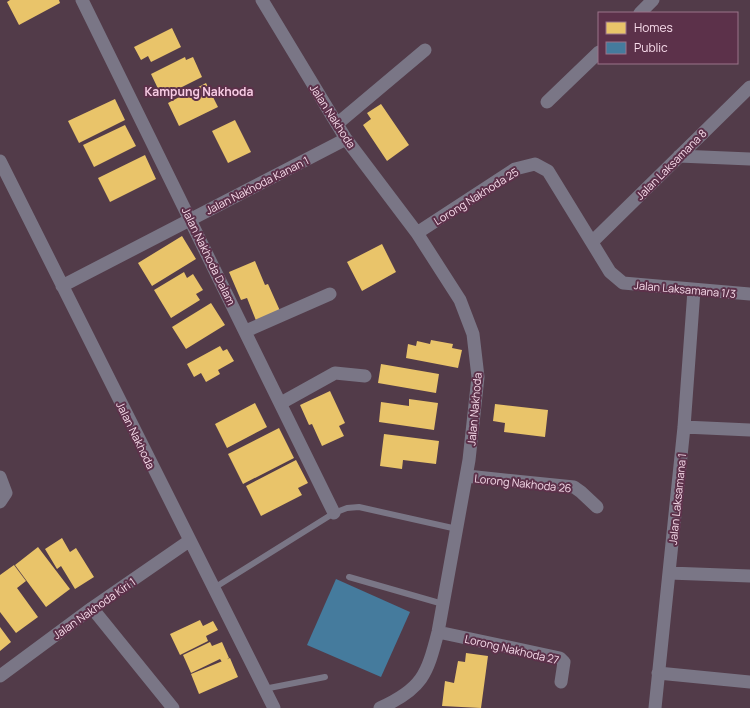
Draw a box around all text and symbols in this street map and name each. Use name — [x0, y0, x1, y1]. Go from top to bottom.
legend — [598, 12, 738, 64]
text: Homes — [634, 19, 673, 36]
text: Public — [634, 39, 668, 56]
street label: Jalan Nakhoda — [307, 81, 359, 151]
district label: Kampung Nakhoda — [145, 83, 254, 100]
street label: Jalan Laksamana 8 — [632, 125, 710, 203]
street label: Jalan Nakhoda Kanan 1 — [203, 152, 311, 218]
street label: Lorong Nakhoda 25 — [431, 164, 521, 228]
street label: Jalan Nakhoda Dalam — [179, 205, 239, 307]
street label: Jalan Laksamana 1/3 — [633, 277, 737, 301]
street label: Jalan Nakhoda — [463, 372, 485, 446]
street label: Jalan Nakhoda — [113, 399, 159, 471]
street label: Jalan Laksamana 1 — [665, 452, 689, 546]
street label: Lorong Nakhoda 26 — [474, 470, 573, 496]
street label: Jalan Nakhoda Kiri 1 — [50, 574, 138, 642]
street label: Lorong Nakhoda 27 — [463, 631, 561, 667]

